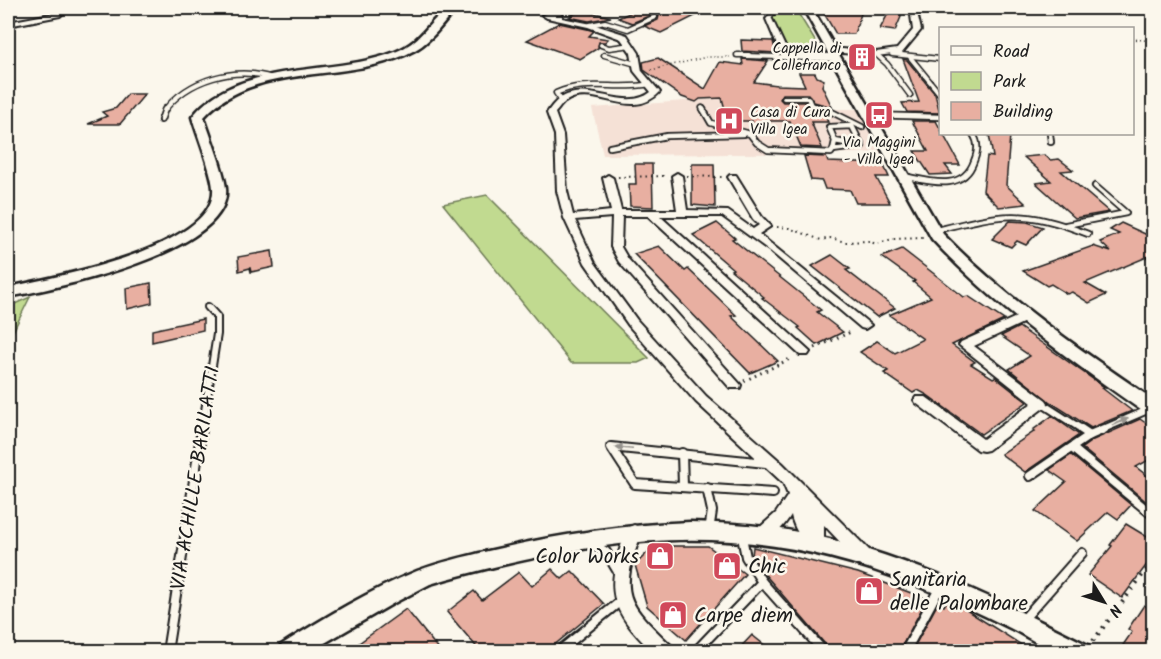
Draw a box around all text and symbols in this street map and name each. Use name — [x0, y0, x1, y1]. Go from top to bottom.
legend — [939, 27, 1134, 135]
place label: Cappella di Collefranco — [772, 37, 842, 78]
text: Road — [993, 38, 1030, 67]
building icon: Cappella di Collefranco — [846, 41, 878, 73]
text: Park — [993, 68, 1026, 97]
text: Building — [993, 98, 1053, 127]
bus stop icon: Via Maggini - Villa Igea — [863, 99, 895, 131]
place label: Casa di Cura Villa Igea — [750, 101, 831, 142]
hospital icon: Casa di Cura Villa Igea — [713, 105, 745, 137]
place label: Via Maggini - Villa Igea — [843, 131, 917, 172]
street label: VIA ACHILLE BARILATTI — [162, 364, 231, 593]
one-way arrow — [1112, 417, 1130, 427]
one-way arrow — [614, 443, 633, 453]
shop icon: Color Works — [644, 540, 676, 572]
place label: Color Works — [535, 541, 639, 574]
shop icon: Chic — [711, 550, 743, 582]
place label: Chic — [748, 551, 786, 584]
place label: Sanitaria delle Palombare — [890, 564, 1029, 621]
north arrow — [1074, 572, 1134, 632]
shop icon: Sanitaria delle Palombare — [853, 575, 885, 607]
shop icon: Carpe diem — [657, 599, 689, 631]
text: N — [1102, 599, 1128, 622]
place label: Carpe diem — [694, 600, 793, 633]

